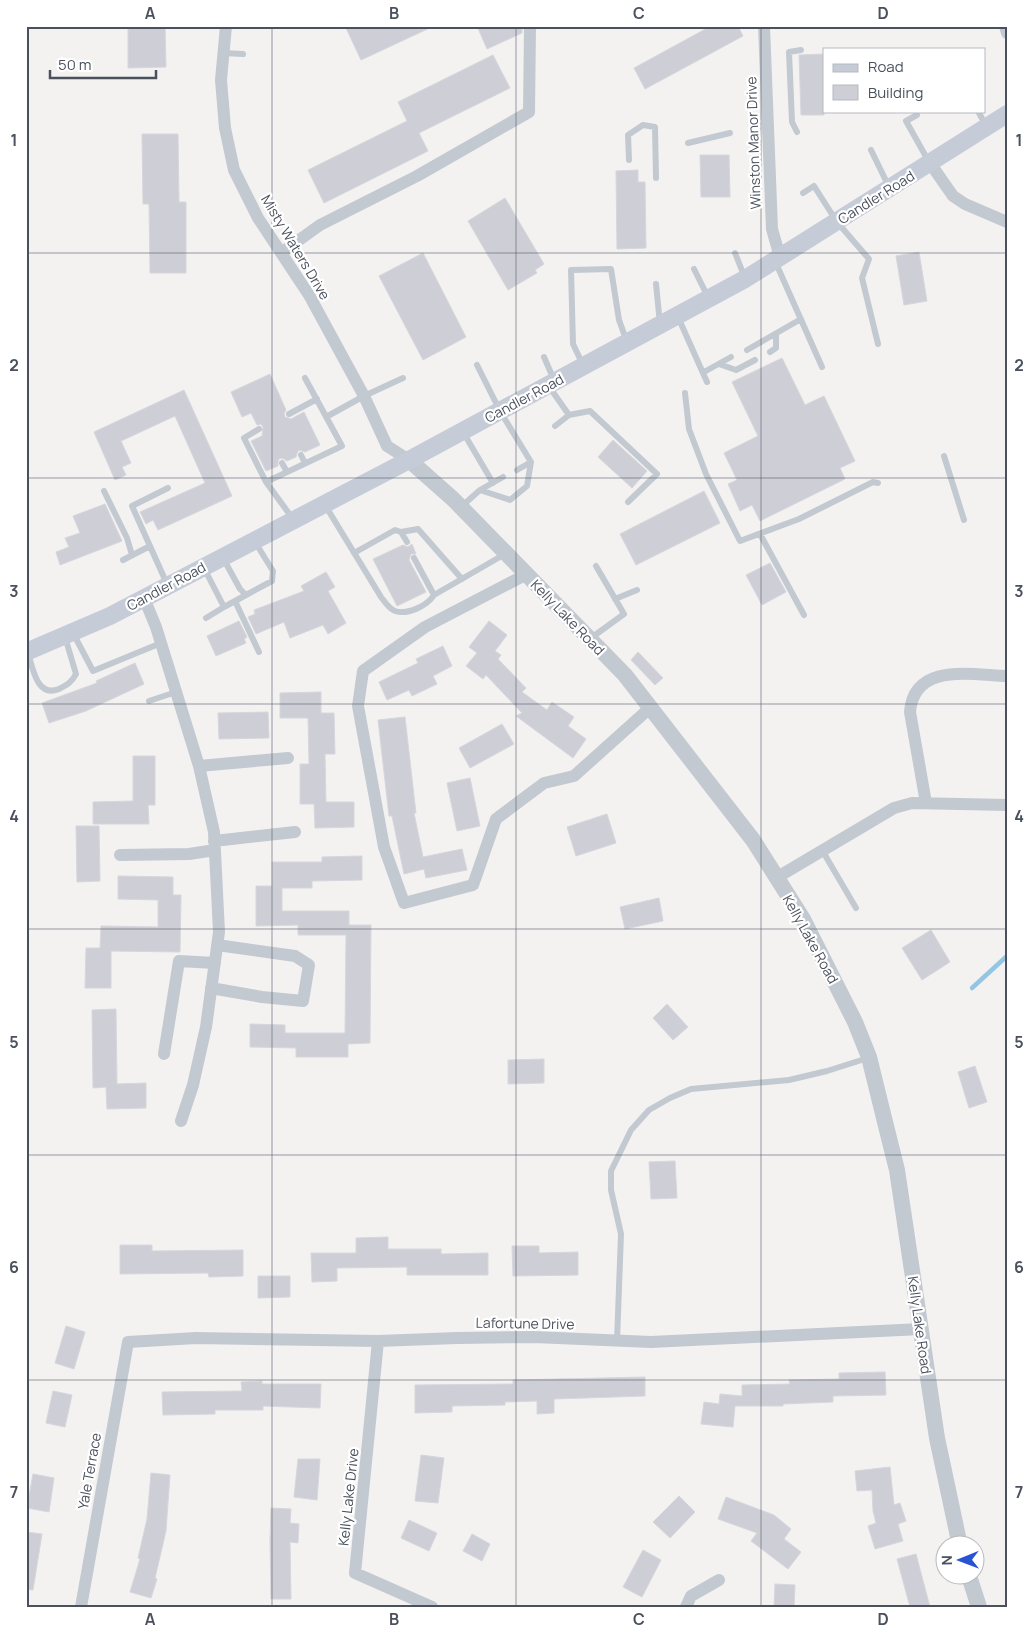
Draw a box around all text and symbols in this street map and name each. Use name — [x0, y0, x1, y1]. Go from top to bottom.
text: A — [145, 2, 156, 24]
text: B — [389, 2, 399, 24]
text: C — [633, 2, 645, 24]
text: D — [877, 2, 889, 24]
scale bar — [50, 48, 156, 80]
legend — [823, 48, 986, 112]
text: 50 m — [58, 54, 92, 75]
text: Road — [868, 56, 904, 77]
street label: Winston Manor Drive — [741, 76, 765, 210]
text: Building — [868, 82, 923, 103]
text: 1 — [10, 129, 18, 151]
text: 1 — [1015, 129, 1023, 151]
street label: Candler Road — [834, 166, 918, 228]
street label: Misty Waters Drive — [257, 191, 335, 303]
text: 2 — [9, 354, 19, 376]
text: 2 — [1014, 354, 1024, 376]
street label: Candler Road — [481, 369, 567, 427]
street label: Candler Road — [123, 557, 209, 615]
street label: Kelly Lake Road — [527, 575, 609, 659]
text: 3 — [9, 580, 19, 602]
text: 3 — [1014, 580, 1024, 602]
text: 4 — [9, 805, 19, 827]
text: 4 — [1014, 805, 1024, 827]
street label: Kelly Lake Road — [779, 891, 843, 987]
text: 5 — [9, 1031, 19, 1053]
text: 5 — [1014, 1031, 1024, 1053]
text: 6 — [9, 1256, 19, 1278]
text: 6 — [1014, 1256, 1024, 1278]
street label: Kelly Lake Road — [904, 1275, 936, 1375]
street label: Lafortune Drive — [475, 1313, 575, 1333]
street label: Yale Terrace — [73, 1431, 105, 1511]
street label: Kelly Lake Drive — [333, 1447, 363, 1547]
text: 7 — [10, 1481, 18, 1503]
text: 7 — [1015, 1481, 1023, 1503]
north arrow — [936, 1536, 986, 1586]
text: N — [937, 1555, 956, 1565]
text: A — [145, 1608, 156, 1630]
text: B — [389, 1608, 399, 1630]
text: C — [633, 1608, 645, 1630]
text: D — [877, 1608, 889, 1630]

